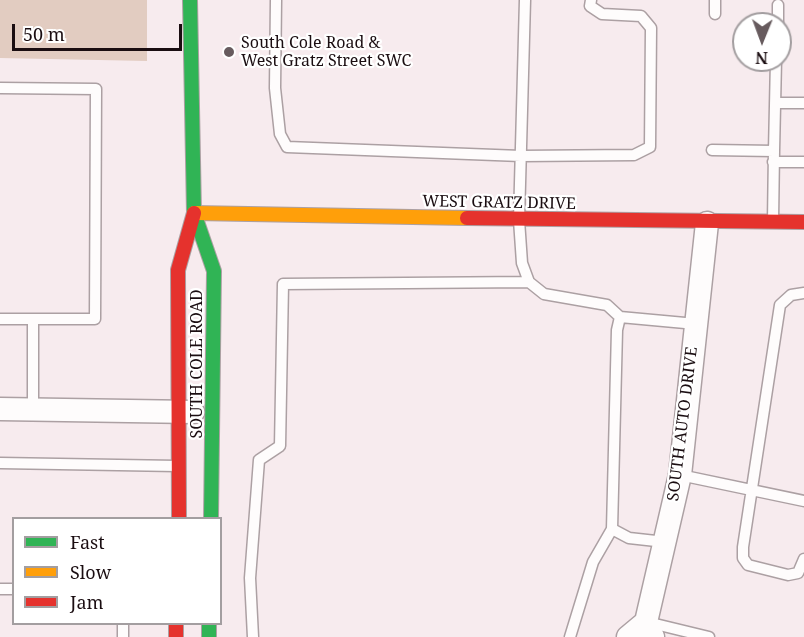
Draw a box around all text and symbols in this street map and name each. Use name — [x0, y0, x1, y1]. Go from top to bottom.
scale bar — [15, 12, 184, 50]
north arrow — [732, 12, 792, 72]
text: 50 m — [23, 22, 65, 46]
place label: South Cole Road & West Gratz Street SWC — [241, 33, 411, 71]
marker: South Cole Road & West Gratz Street SWC — [222, 45, 236, 59]
text: N — [755, 47, 768, 69]
street label: WEST GRATZ DRIVE — [422, 192, 576, 214]
street label: SOUTH COLE ROAD — [187, 289, 207, 439]
street label: SOUTH AUTO DRIVE — [664, 346, 702, 502]
legend — [12, 517, 222, 625]
text: Fast — [70, 530, 105, 554]
text: Slow — [70, 560, 111, 584]
text: Jam — [70, 590, 104, 614]

